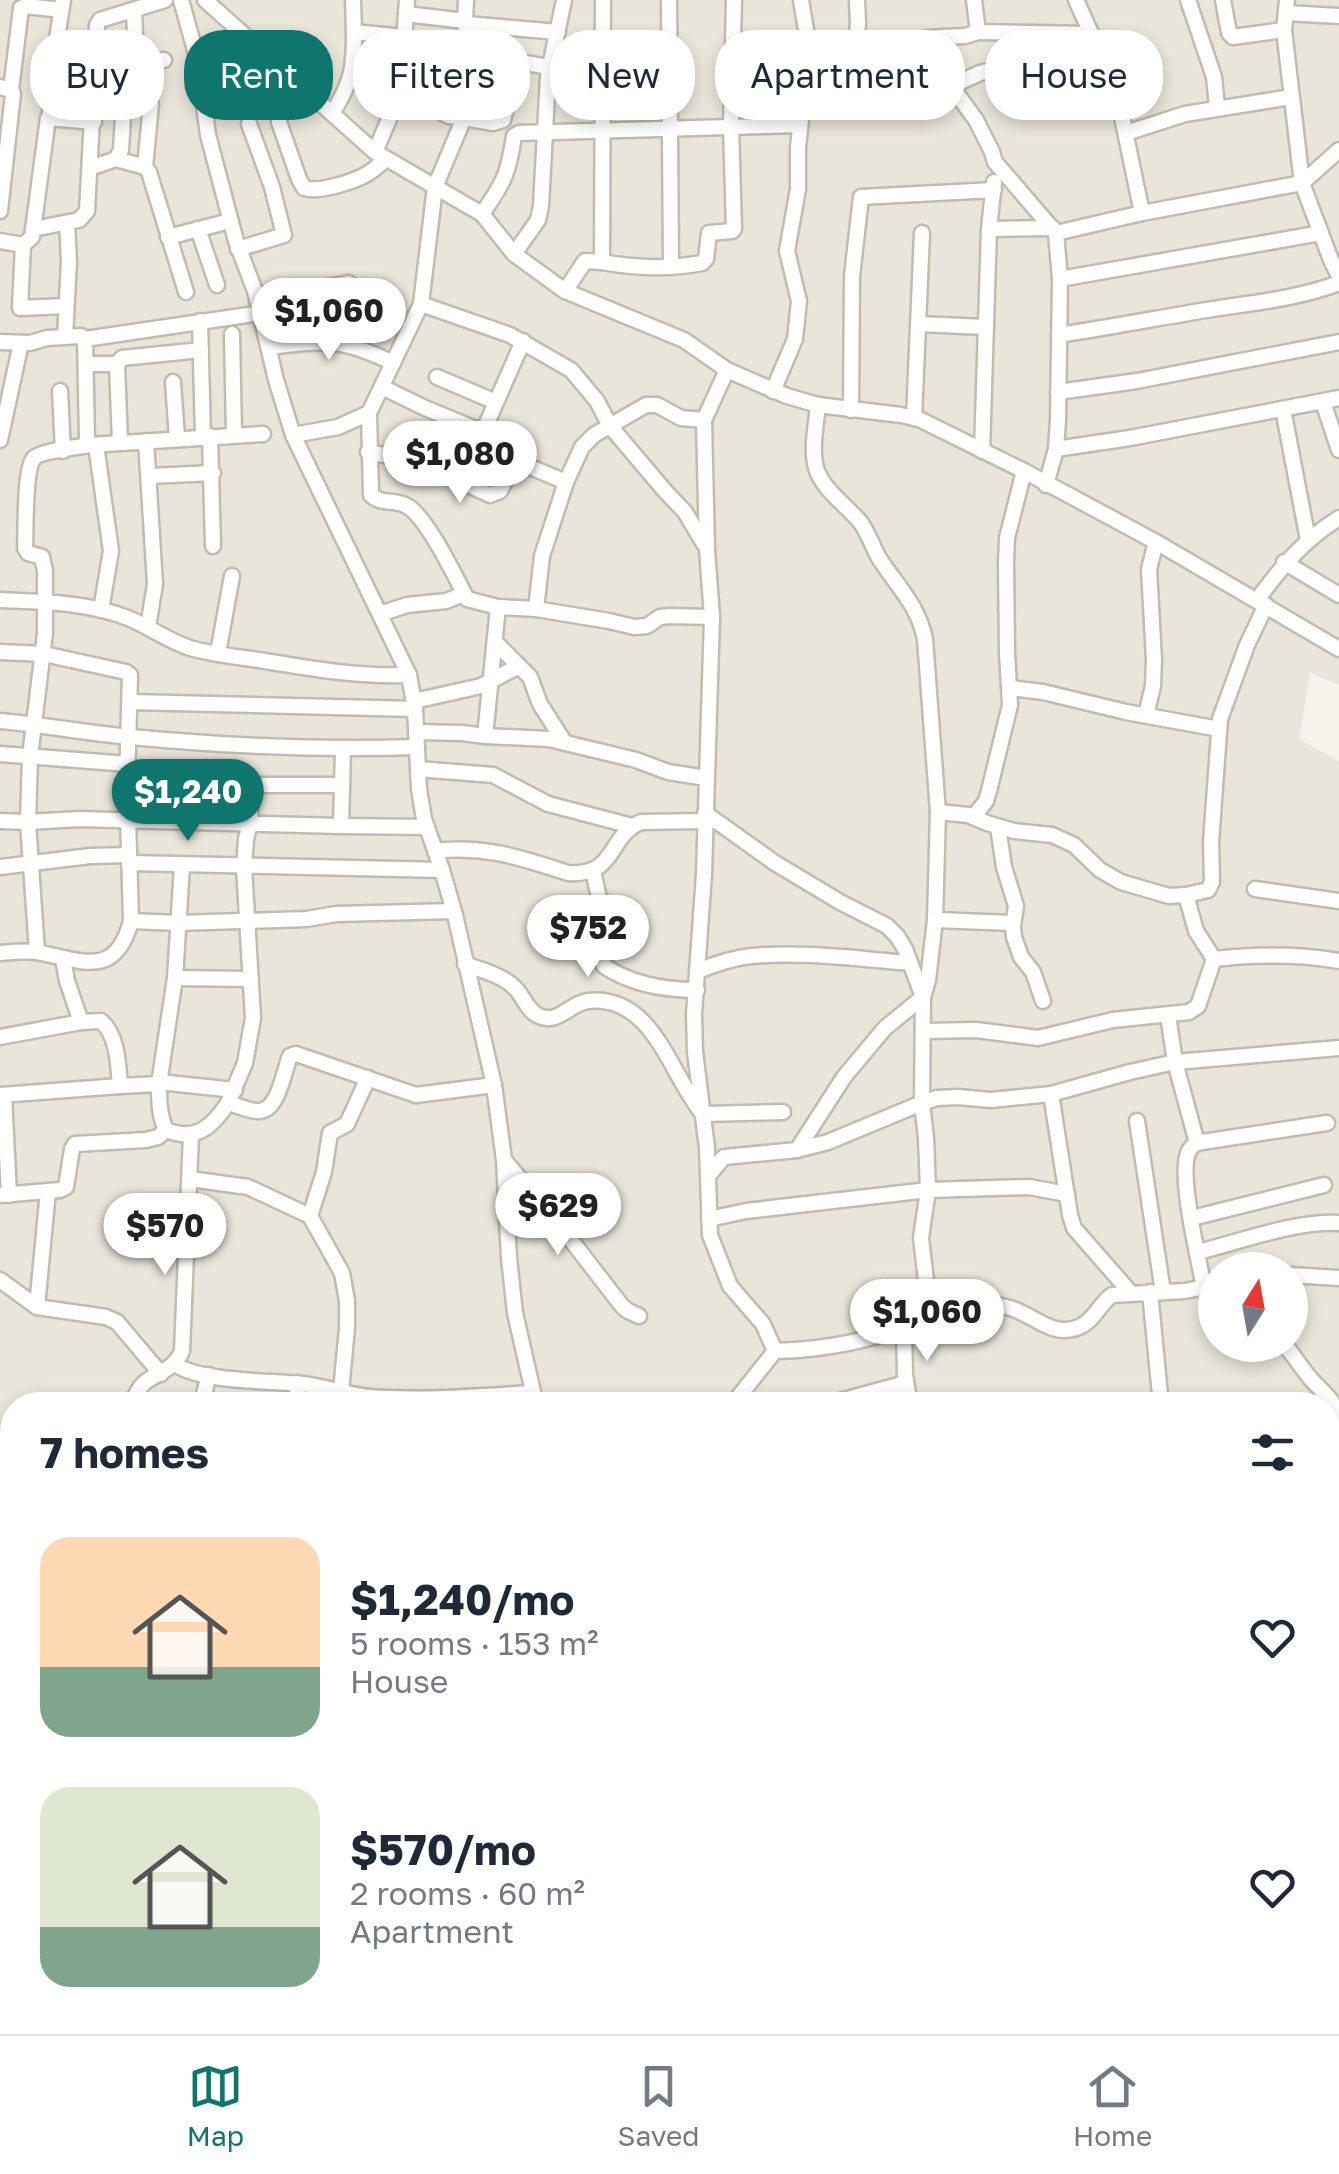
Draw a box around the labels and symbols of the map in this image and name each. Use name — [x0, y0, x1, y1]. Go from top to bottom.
pin: $1,060 — [248, 278, 410, 363]
pin: $1,080 — [379, 421, 541, 506]
pin: $1,240 — [107, 759, 269, 844]
pin: $752 — [529, 895, 647, 980]
pin: $629 — [499, 1173, 617, 1258]
pin: $570 — [106, 1193, 224, 1278]
north arrow — [1198, 1252, 1308, 1362]
pin: $1,060 — [846, 1279, 1008, 1364]

